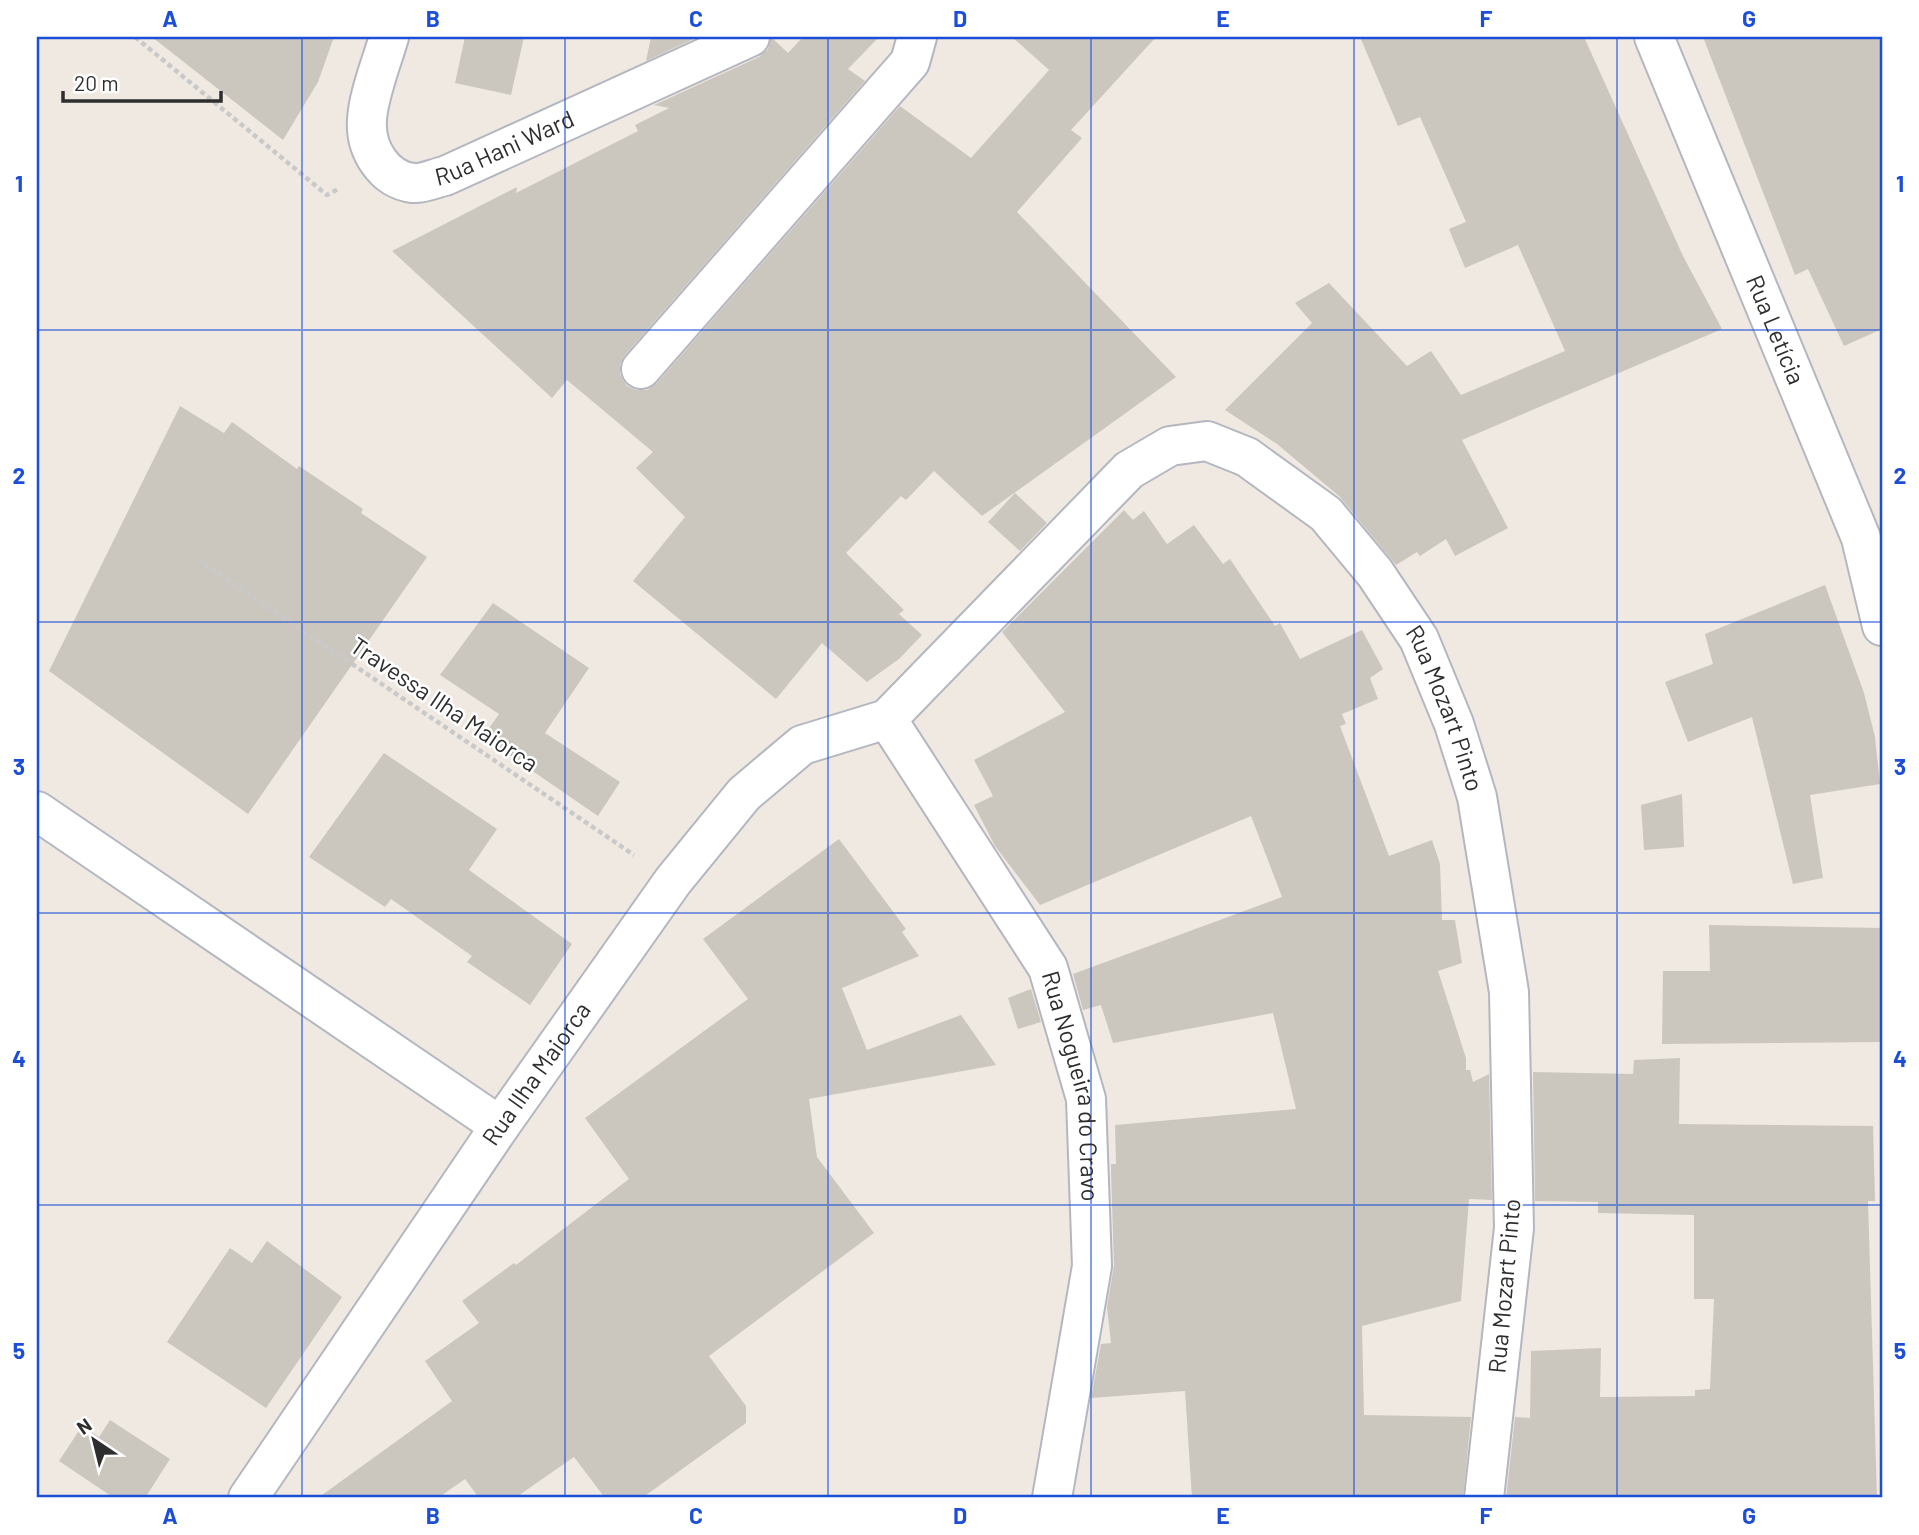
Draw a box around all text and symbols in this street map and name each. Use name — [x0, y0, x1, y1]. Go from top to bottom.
text: A — [162, 4, 178, 32]
text: B — [426, 4, 440, 32]
text: C — [689, 4, 703, 32]
text: D — [953, 4, 967, 32]
text: E — [1216, 4, 1230, 32]
text: F — [1480, 4, 1493, 32]
text: G — [1742, 4, 1756, 32]
scale bar — [63, 60, 220, 104]
text: 20 m — [74, 70, 119, 95]
street label: Rua Hani Ward — [432, 103, 578, 191]
text: 1 — [15, 169, 23, 197]
text: 1 — [1896, 169, 1904, 197]
street label: Rua Letícia — [1741, 270, 1812, 388]
text: 2 — [13, 461, 25, 489]
text: 2 — [1894, 461, 1906, 489]
street label: Rua Mozart Pinto — [1401, 619, 1490, 794]
street label: Travessa Ilha Maiorca — [345, 630, 544, 777]
text: 3 — [13, 752, 25, 780]
text: 3 — [1894, 752, 1906, 780]
street label: Rua Nogueira do Cravo — [1037, 967, 1106, 1202]
street label: Rua Ilha Maiorca — [475, 996, 596, 1150]
text: 4 — [12, 1044, 26, 1072]
text: 4 — [1893, 1044, 1907, 1072]
street label: Rua Mozart Pinto — [1481, 1197, 1526, 1374]
text: 5 — [13, 1336, 25, 1364]
text: 5 — [1894, 1336, 1906, 1364]
north arrow — [60, 1406, 130, 1476]
text: N — [72, 1413, 96, 1439]
text: A — [162, 1501, 178, 1529]
text: B — [426, 1501, 440, 1529]
text: C — [689, 1501, 703, 1529]
text: D — [953, 1501, 967, 1529]
text: E — [1216, 1501, 1230, 1529]
text: F — [1480, 1501, 1493, 1529]
text: G — [1742, 1501, 1756, 1529]

